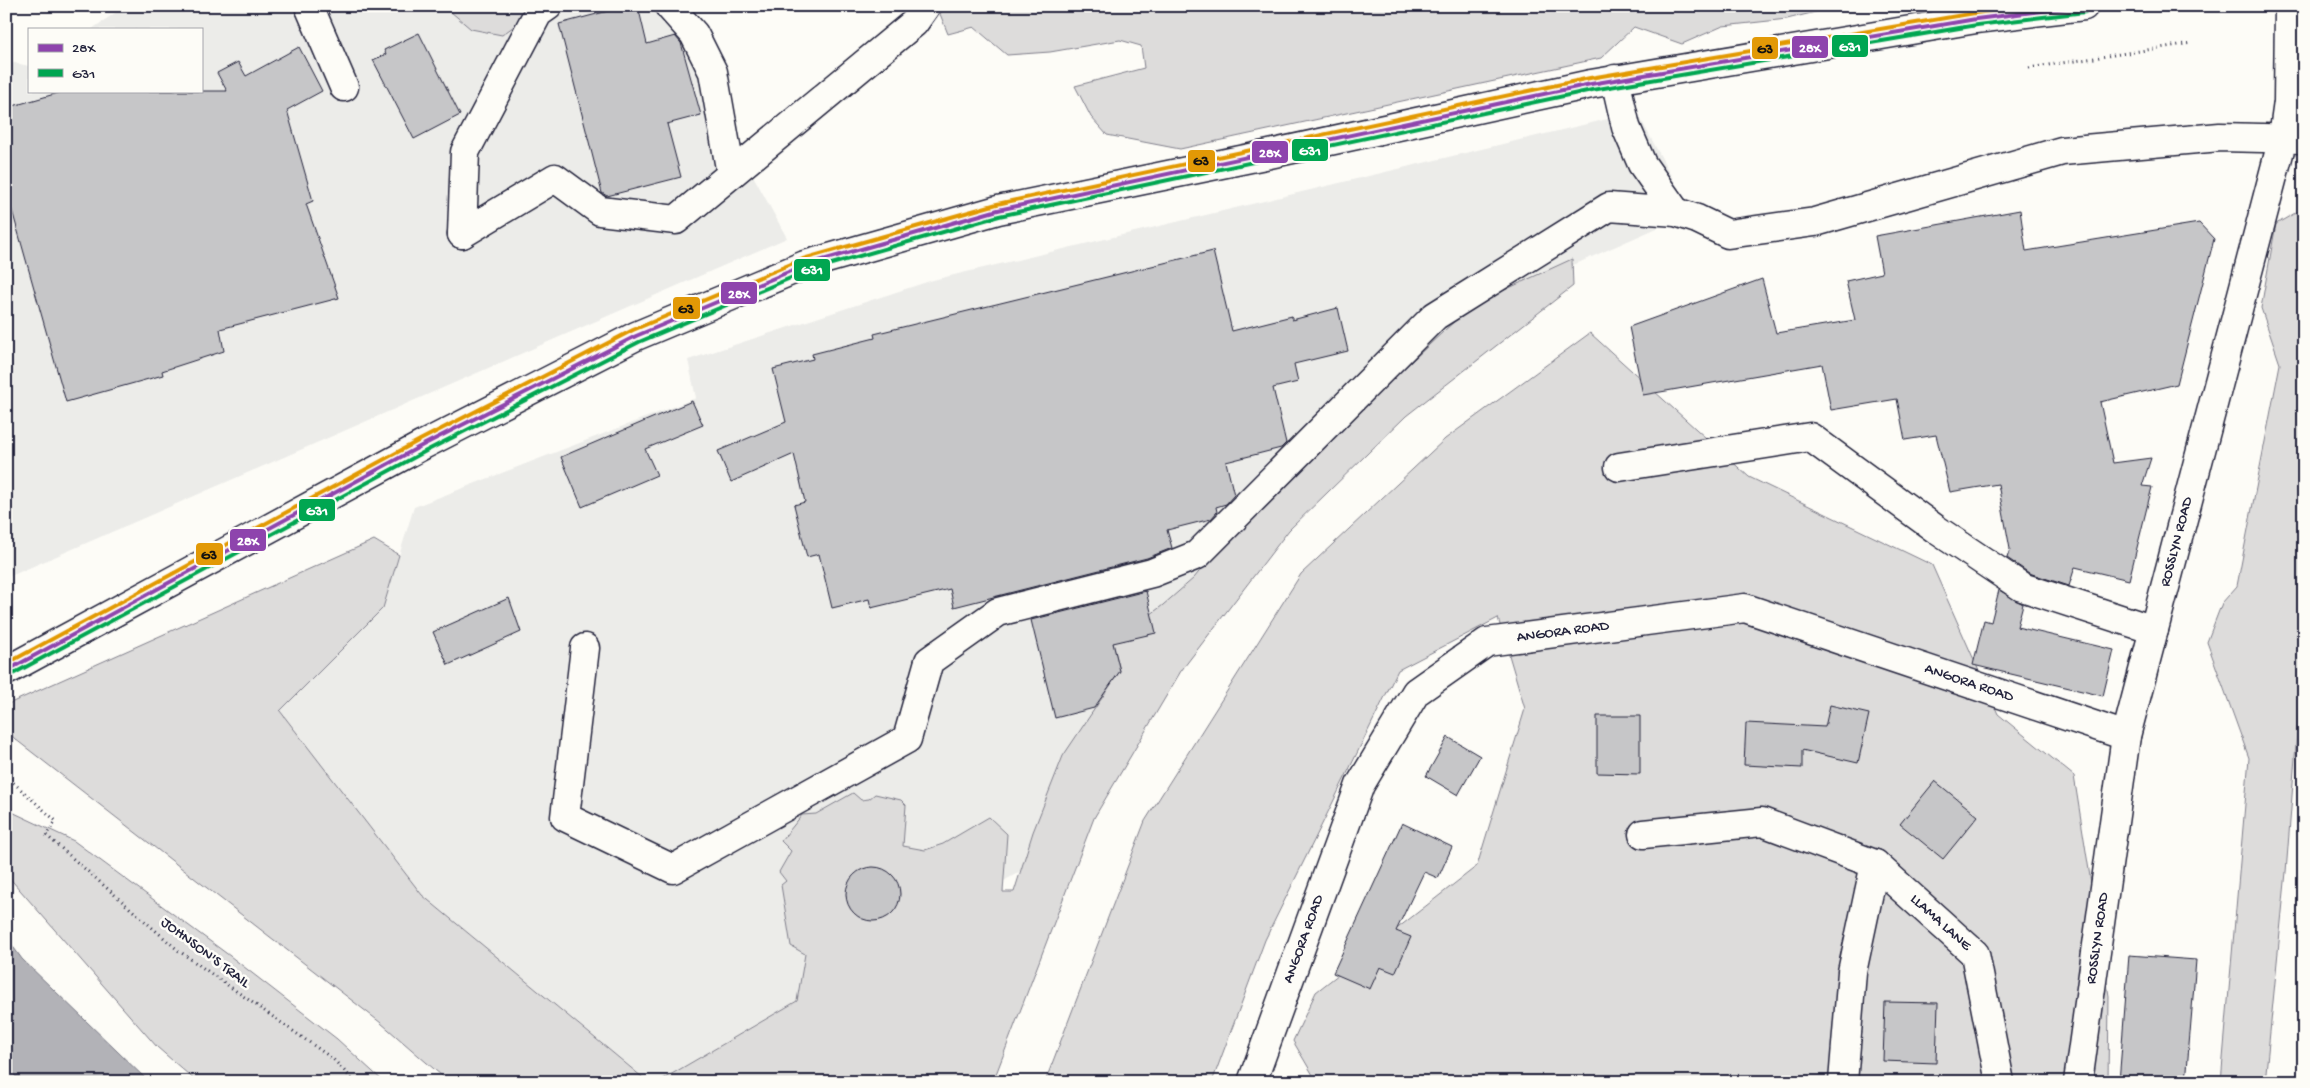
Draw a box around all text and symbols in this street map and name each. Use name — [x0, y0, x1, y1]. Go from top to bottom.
legend — [28, 28, 202, 92]
line badge: G31 — [1831, 34, 1869, 58]
line badge: 28X — [1791, 35, 1829, 59]
line badge: G3 — [1751, 36, 1779, 60]
text: 28X — [72, 40, 97, 58]
text: G31 — [1839, 40, 1861, 57]
text: 28X — [1799, 41, 1823, 58]
text: G3 — [1757, 42, 1773, 59]
text: G31 — [72, 66, 95, 84]
line badge: G31 — [1291, 138, 1329, 162]
line badge: 28X — [1251, 140, 1289, 164]
text: G31 — [1299, 144, 1321, 161]
text: 28X — [1259, 146, 1283, 163]
line badge: G3 — [1187, 149, 1216, 173]
text: G3 — [1193, 154, 1209, 171]
line badge: G31 — [793, 258, 831, 282]
text: G31 — [801, 263, 823, 280]
line badge: 28X — [720, 281, 758, 305]
text: 28X — [728, 287, 752, 304]
line badge: G3 — [672, 296, 701, 320]
text: G3 — [678, 302, 694, 319]
street label: ROSSLYN ROAD — [2157, 495, 2197, 589]
line badge: G31 — [298, 498, 336, 522]
text: G31 — [306, 504, 328, 521]
line badge: 28X — [229, 528, 267, 552]
text: 28X — [237, 534, 261, 551]
line badge: G3 — [195, 542, 224, 566]
text: G3 — [201, 548, 217, 565]
street label: ANGORA ROAD — [1516, 617, 1610, 647]
street label: ANGORA ROAD — [1922, 660, 2016, 707]
street label: LLAMA LANE — [1906, 891, 1975, 955]
street label: ROSSLYN ROAD — [2083, 891, 2113, 985]
street label: ANGORA ROAD — [1280, 892, 1328, 986]
street label: JOHNSON'S TRAIL — [157, 914, 254, 993]

